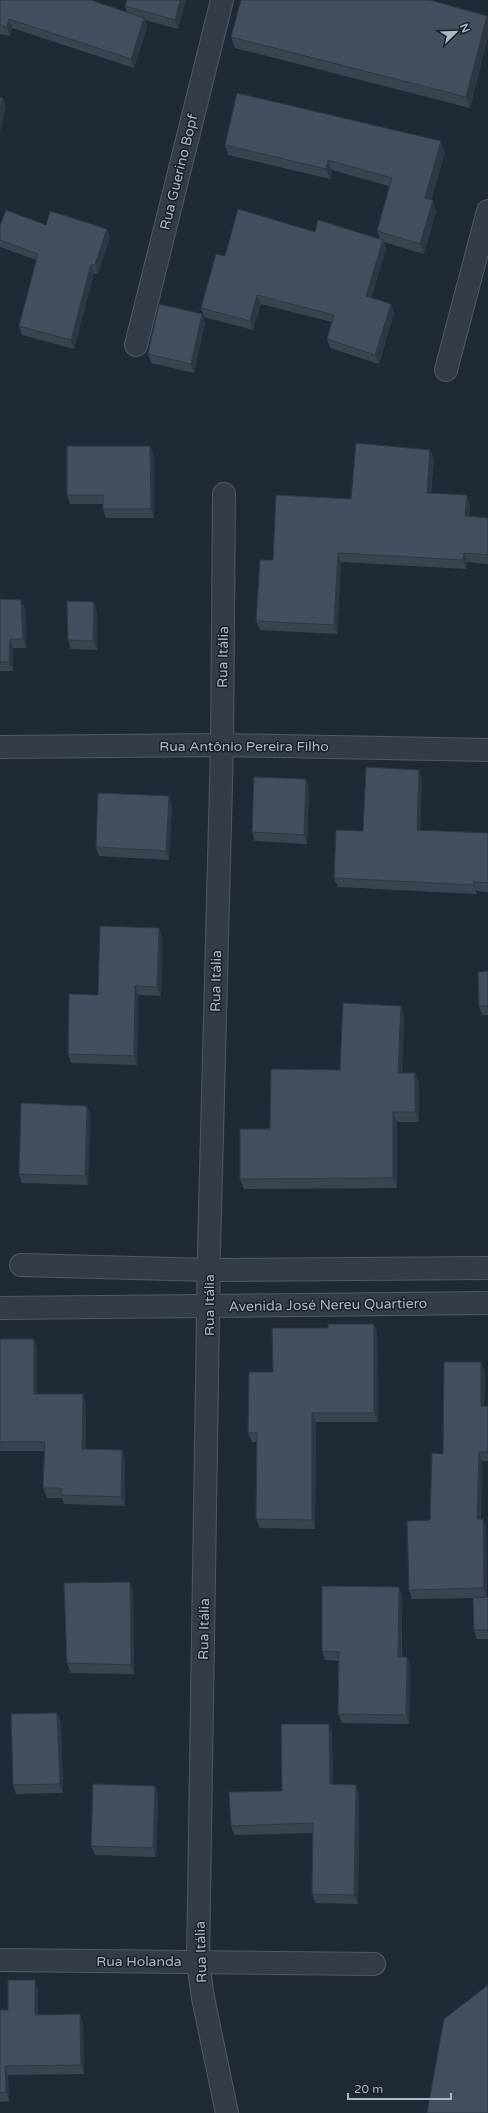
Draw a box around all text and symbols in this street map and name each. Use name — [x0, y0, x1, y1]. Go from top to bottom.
north arrow — [436, 12, 476, 52]
text: N — [457, 22, 472, 35]
street label: Rua Guerino Bopf — [156, 112, 202, 232]
street label: Rua Itália — [214, 626, 232, 688]
street label: Rua Antônio Pereira Filho — [159, 738, 329, 755]
street label: Rua Itália — [207, 950, 225, 1012]
street label: Rua Itália — [201, 1274, 218, 1336]
street label: Avenida José Nereu Quartiero — [229, 1295, 427, 1315]
street label: Rua Itália — [195, 1598, 213, 1660]
street label: Rua Itália — [191, 1921, 211, 1983]
street label: Rua Holanda — [96, 1953, 182, 1970]
scale bar — [348, 2075, 451, 2101]
text: 20 m — [354, 2082, 383, 2096]

